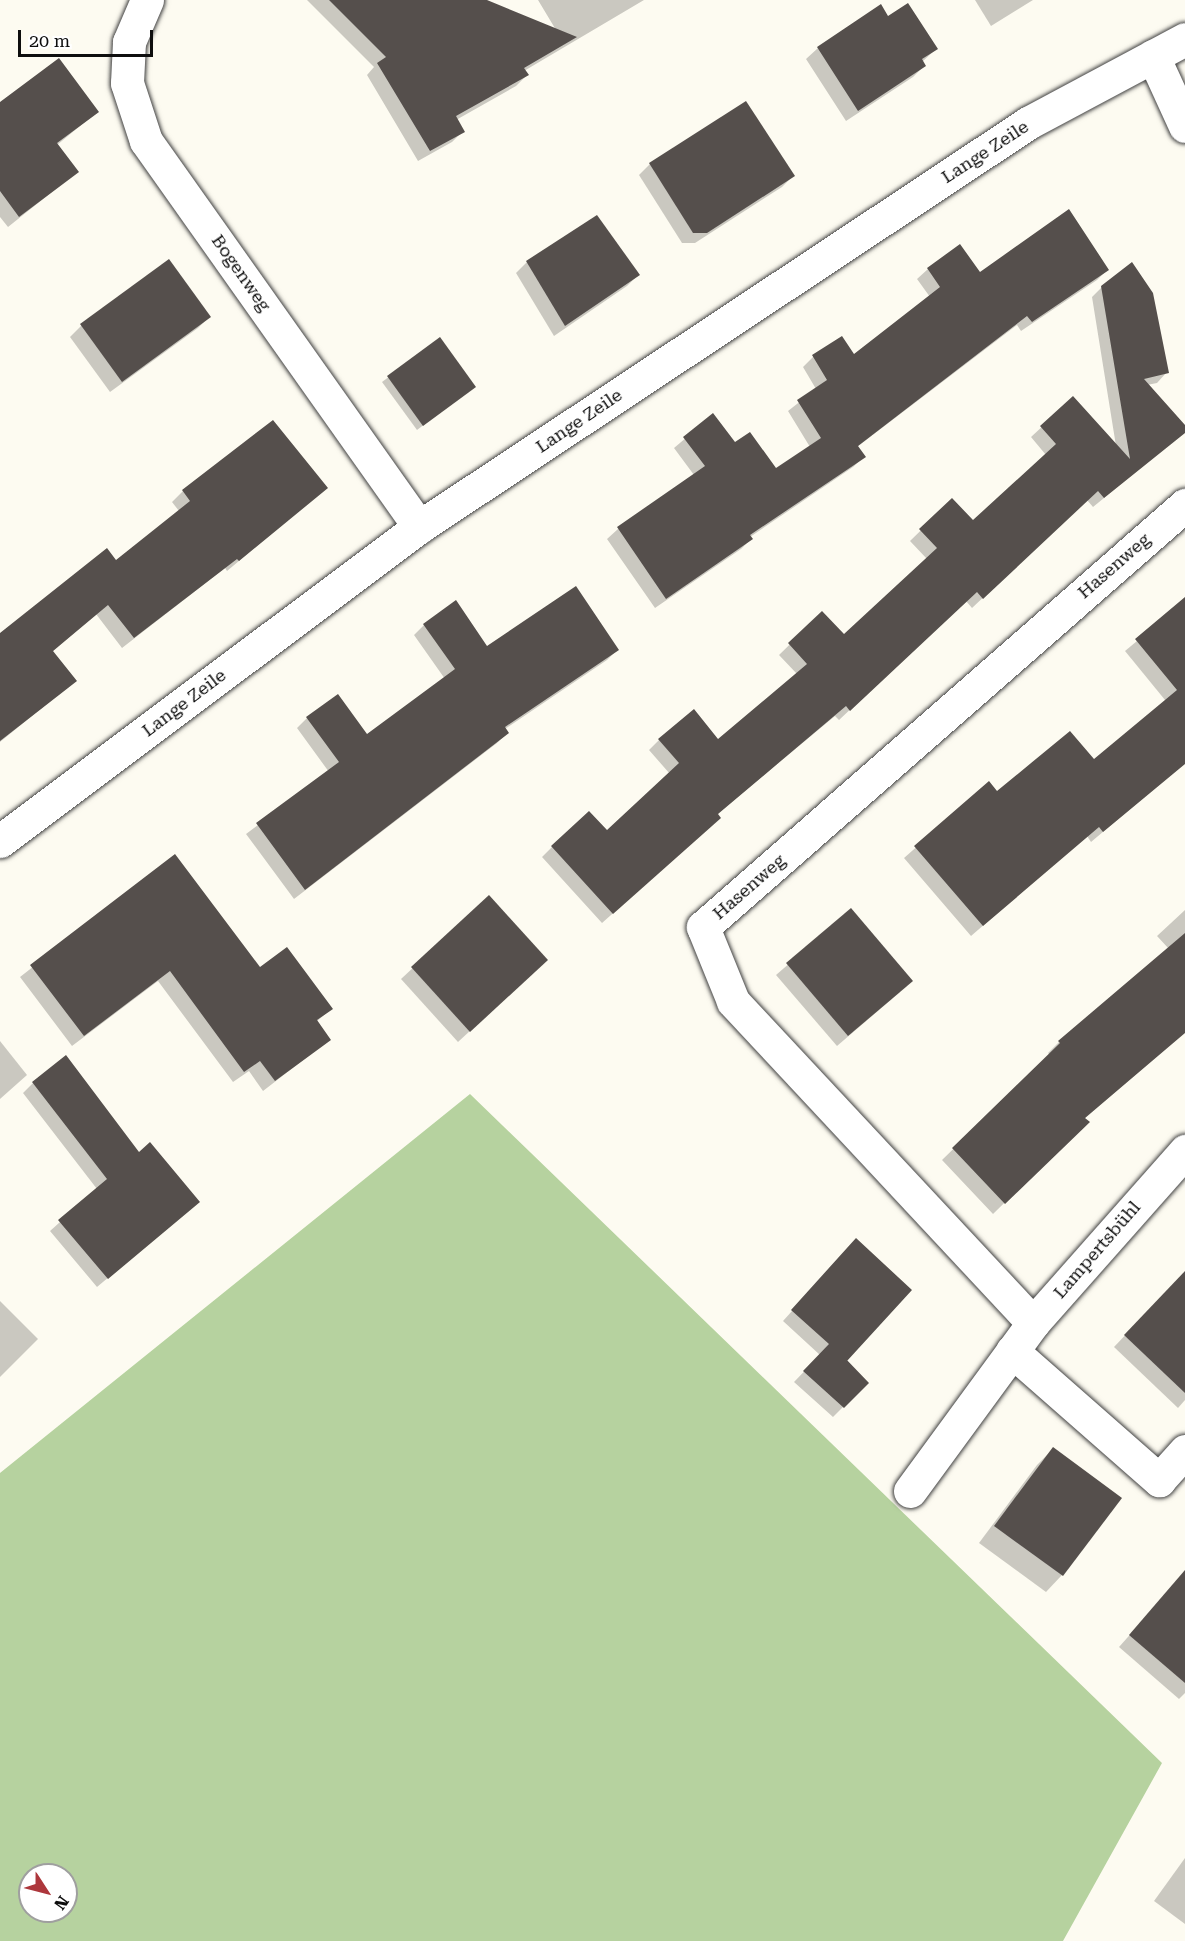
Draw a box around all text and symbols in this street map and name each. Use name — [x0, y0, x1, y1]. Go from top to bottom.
scale bar — [21, 18, 156, 56]
text: 20 m — [29, 30, 70, 51]
street label: Lange Zeile — [937, 116, 1033, 188]
street label: Bogenweg — [207, 230, 275, 316]
street label: Lange Zeile — [532, 384, 626, 458]
street label: Hasenweg — [1073, 529, 1155, 603]
street label: Lange Zeile — [138, 664, 230, 742]
street label: Hasenweg — [708, 850, 790, 924]
street label: Lampertsbühl — [1049, 1197, 1145, 1303]
north arrow — [18, 1863, 78, 1923]
text: N — [50, 1892, 73, 1913]

